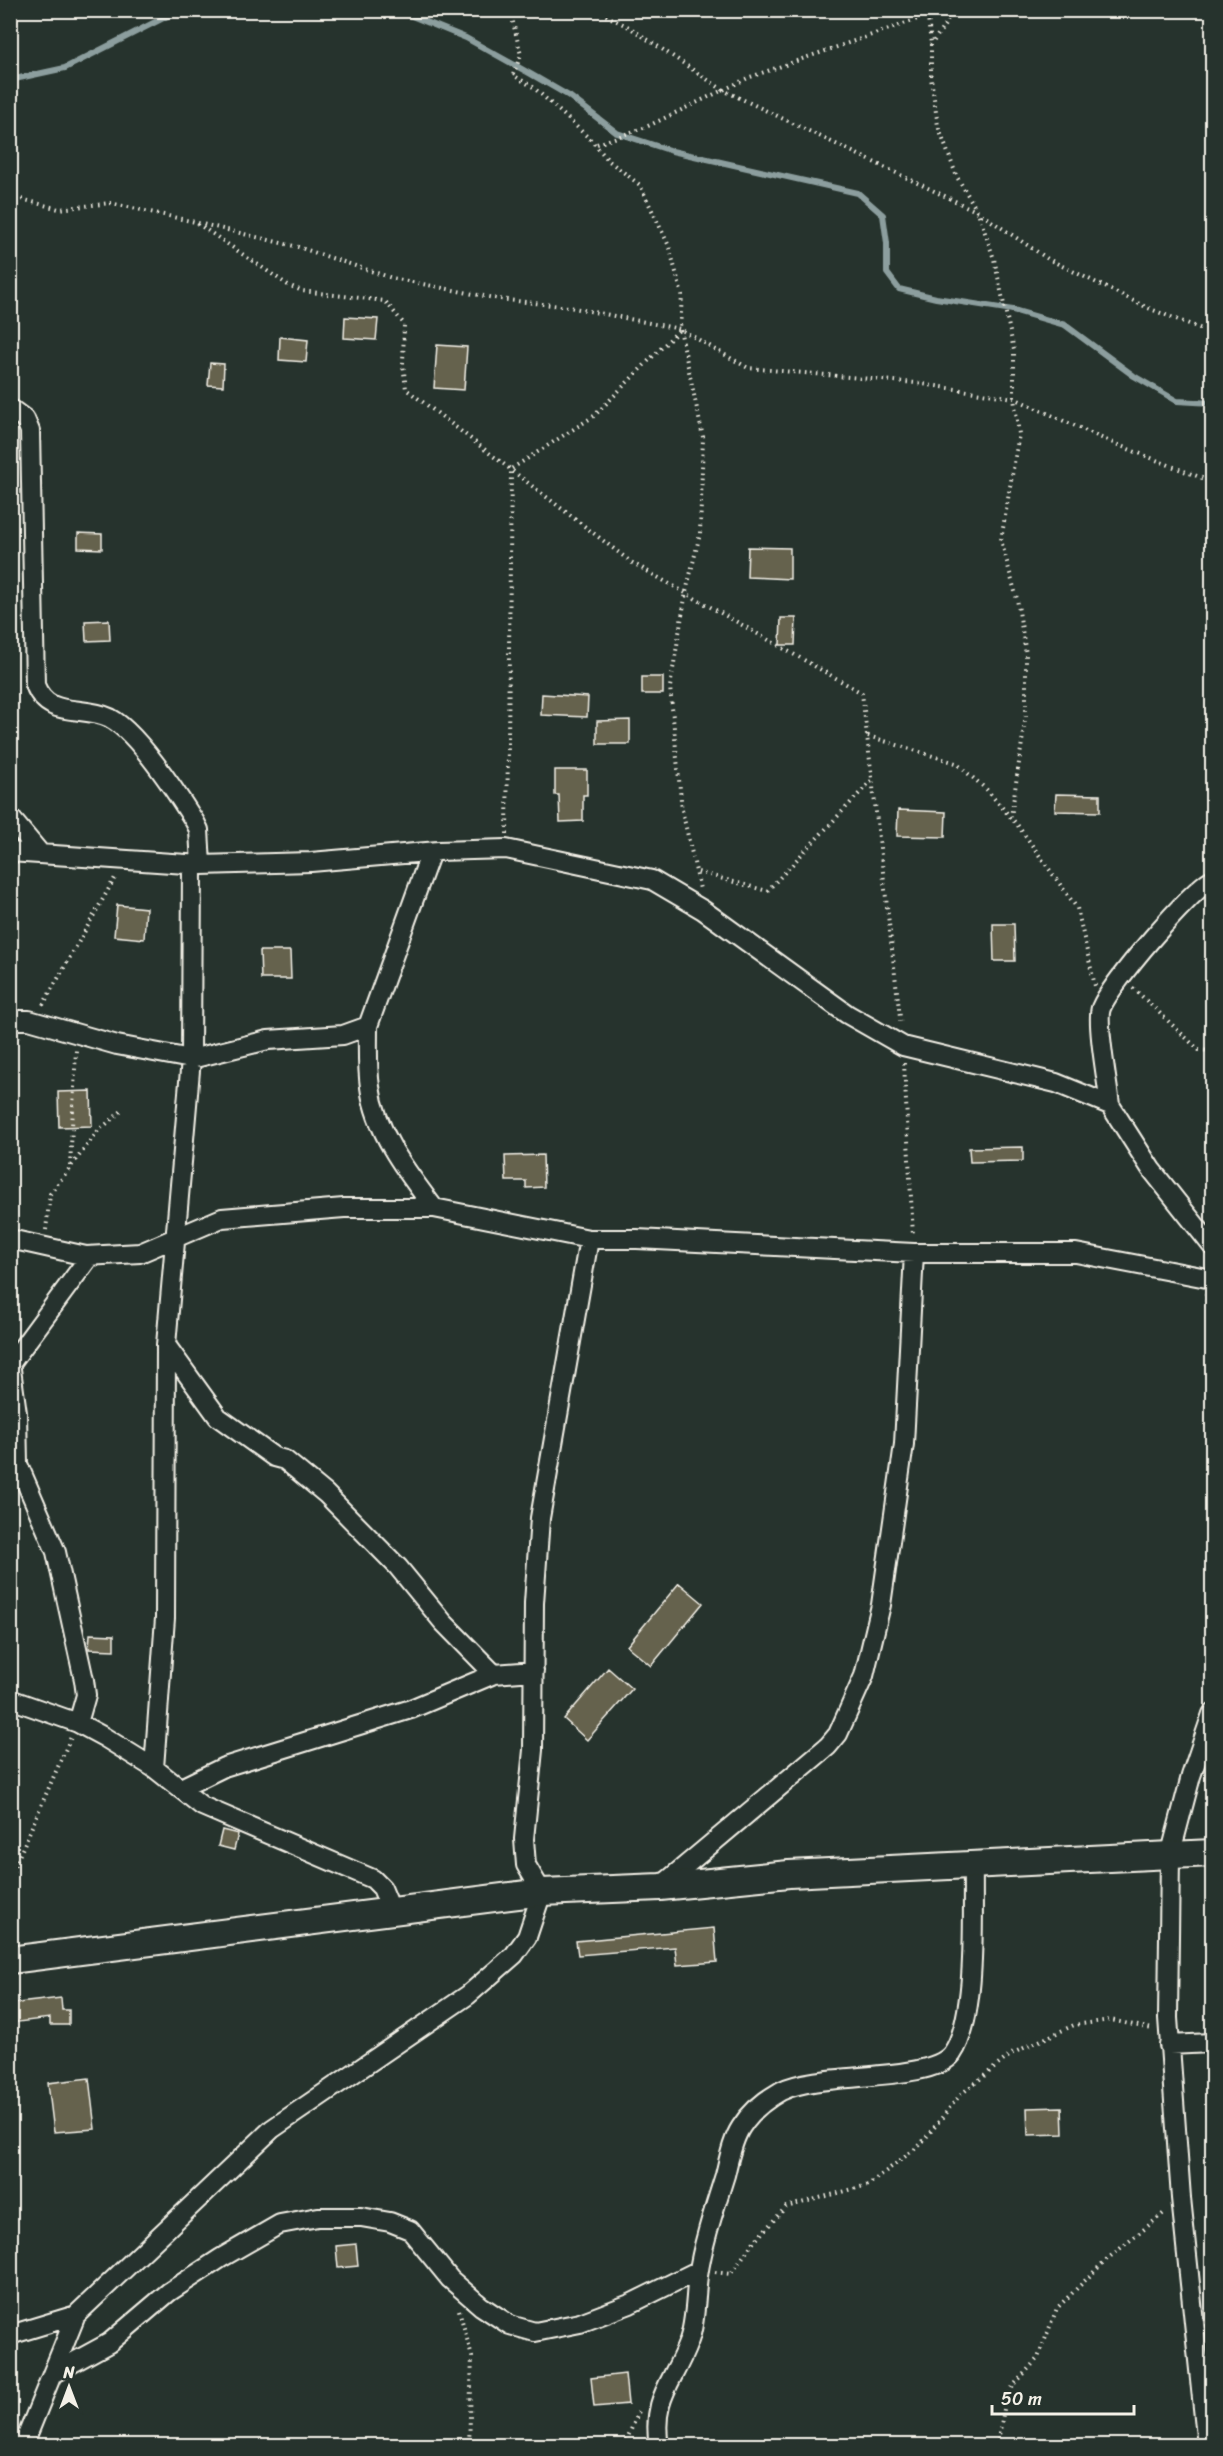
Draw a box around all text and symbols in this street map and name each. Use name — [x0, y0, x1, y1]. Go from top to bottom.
north arrow — [39, 2357, 99, 2417]
text: N — [62, 2358, 75, 2387]
scale bar — [992, 2378, 1134, 2416]
text: 50 m — [1001, 2383, 1042, 2415]

